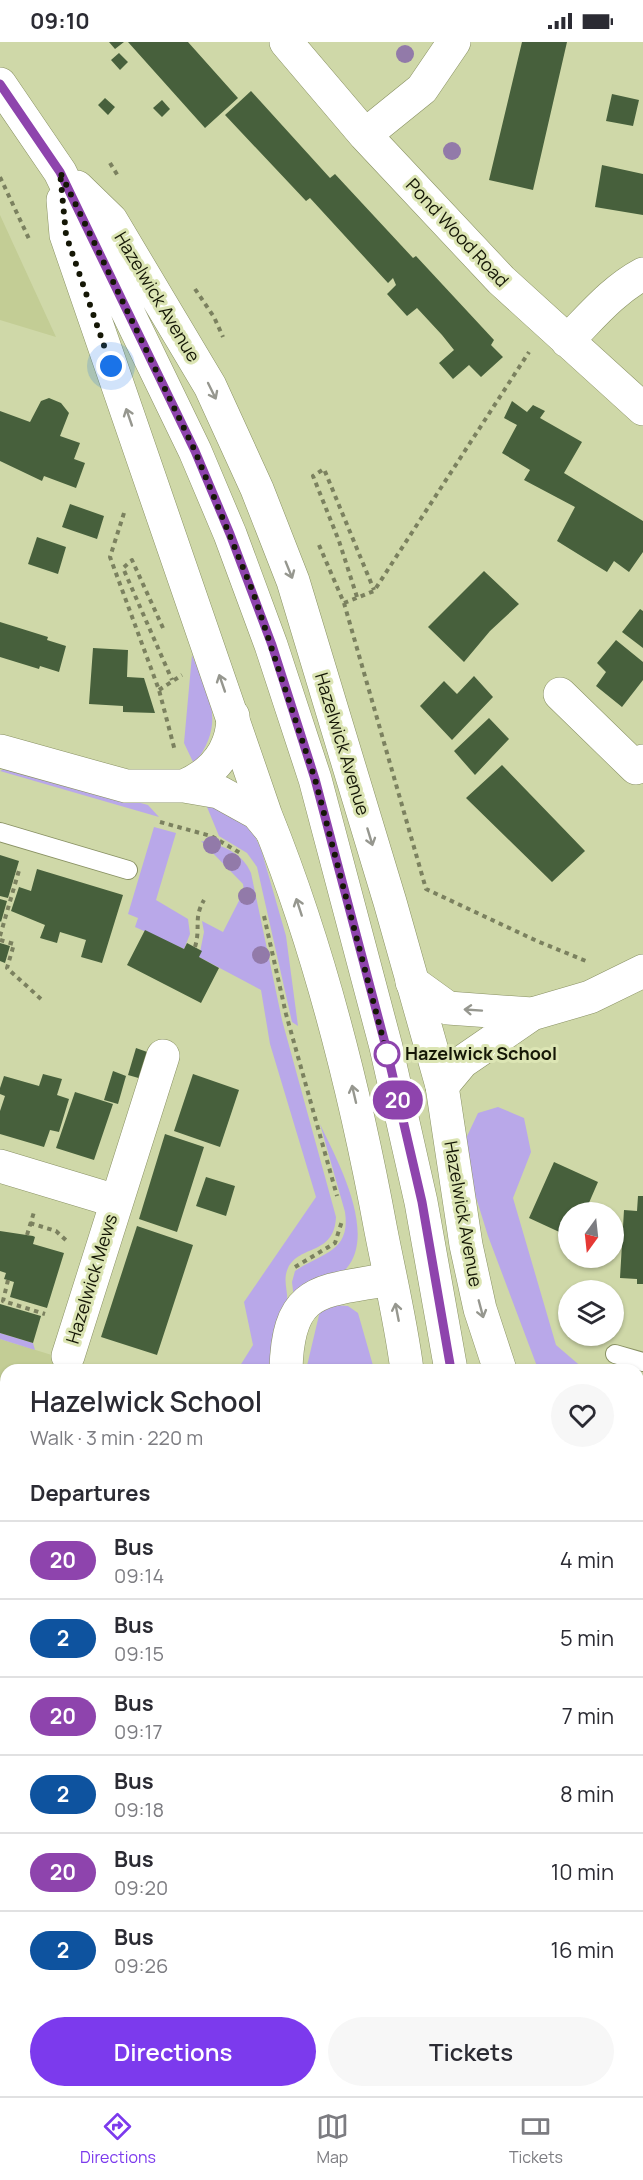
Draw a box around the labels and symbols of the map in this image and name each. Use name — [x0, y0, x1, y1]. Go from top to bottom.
street label: Pond Wood Road — [401, 173, 514, 292]
street label: Hazelwick Avenue — [109, 227, 206, 366]
your location — [96, 351, 126, 381]
one-way arrow — [206, 382, 218, 400]
one-way arrow — [122, 408, 133, 426]
one-way arrow — [284, 560, 295, 579]
street label: Hazelwick Avenue — [310, 669, 376, 818]
one-way arrow — [215, 674, 226, 693]
one-way arrow — [365, 827, 376, 846]
one-way arrow — [293, 898, 304, 917]
one-way arrow — [464, 1004, 484, 1015]
marker: Hazelwick School — [374, 1041, 400, 1067]
place label: Hazelwick School — [405, 1041, 557, 1065]
line badge: 20 — [371, 1080, 425, 1120]
one-way arrow — [347, 1085, 359, 1104]
street label: Hazelwick Avenue — [439, 1139, 489, 1289]
north arrow — [558, 1202, 624, 1268]
street label: Hazelwick Mews — [60, 1211, 122, 1347]
one-way arrow — [475, 1299, 487, 1318]
one-way arrow — [391, 1303, 402, 1322]

